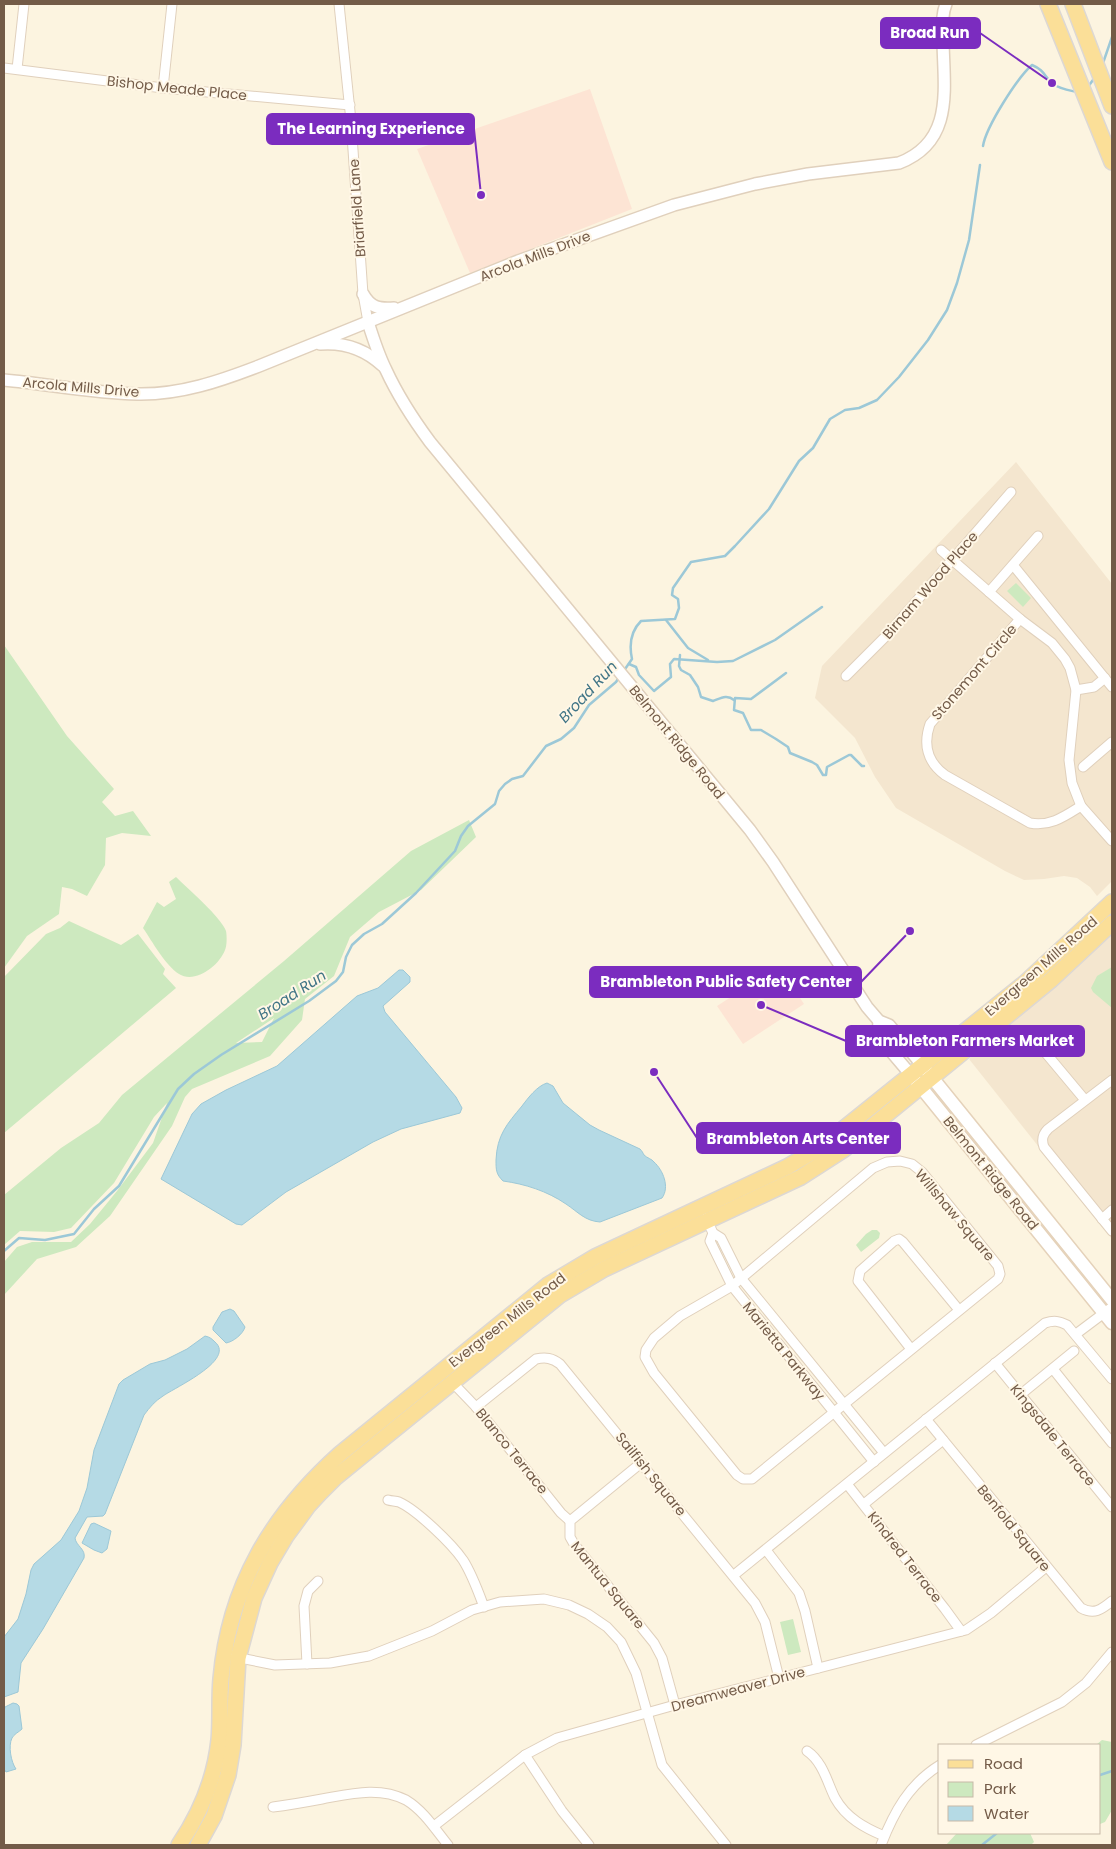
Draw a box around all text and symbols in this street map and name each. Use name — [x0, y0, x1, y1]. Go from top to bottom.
callout: Broad Run — [881, 18, 980, 48]
text: Broad Run — [890, 22, 970, 43]
street label: Bishop Meade Place — [106, 71, 248, 105]
callout: The Learning Experience — [267, 114, 474, 144]
text: The Learning Experience — [277, 118, 465, 139]
street label: Briarfield Lane — [344, 158, 370, 258]
street label: Arcola Mills Drive — [477, 226, 594, 286]
street label: Arcola Mills Drive — [22, 372, 141, 402]
street label: Birnam Wood Place — [878, 527, 983, 643]
street label: Stonemont Circle — [927, 619, 1022, 724]
water label: Broad Run — [554, 656, 622, 727]
street label: Belmont Ridge Road — [625, 681, 729, 803]
street label: Evergreen Mills Road — [980, 911, 1102, 1021]
water label: Broad Run — [254, 965, 330, 1024]
callout: Brambleton Public Safety Center — [590, 967, 861, 997]
text: Brambleton Public Safety Center — [600, 971, 852, 992]
callout: Brambleton Farmers Market — [846, 1026, 1084, 1056]
text: Brambleton Farmers Market — [856, 1030, 1074, 1051]
street label: Belmont Ridge Road — [939, 1112, 1043, 1234]
callout: Brambleton Arts Center — [697, 1123, 900, 1153]
text: Brambleton Arts Center — [707, 1128, 890, 1149]
street label: Willshaw Square — [910, 1165, 1000, 1266]
street label: Evergreen Mills Road — [444, 1268, 570, 1372]
street label: Marietta Parkway — [738, 1298, 830, 1404]
street label: Kingsdale Terrace — [1006, 1380, 1101, 1490]
street label: Blanco Terrace — [471, 1404, 553, 1498]
street label: Sailfish Square — [611, 1428, 691, 1520]
street label: Benfold Square — [973, 1480, 1055, 1576]
street label: Kindred Terrace — [863, 1507, 947, 1607]
street label: Mantua Square — [566, 1537, 650, 1633]
street label: Dreamweaver Drive — [669, 1661, 807, 1717]
legend — [938, 1744, 1101, 1834]
text: Road — [984, 1753, 1023, 1774]
text: Park — [984, 1778, 1016, 1799]
text: Water — [984, 1803, 1030, 1824]

